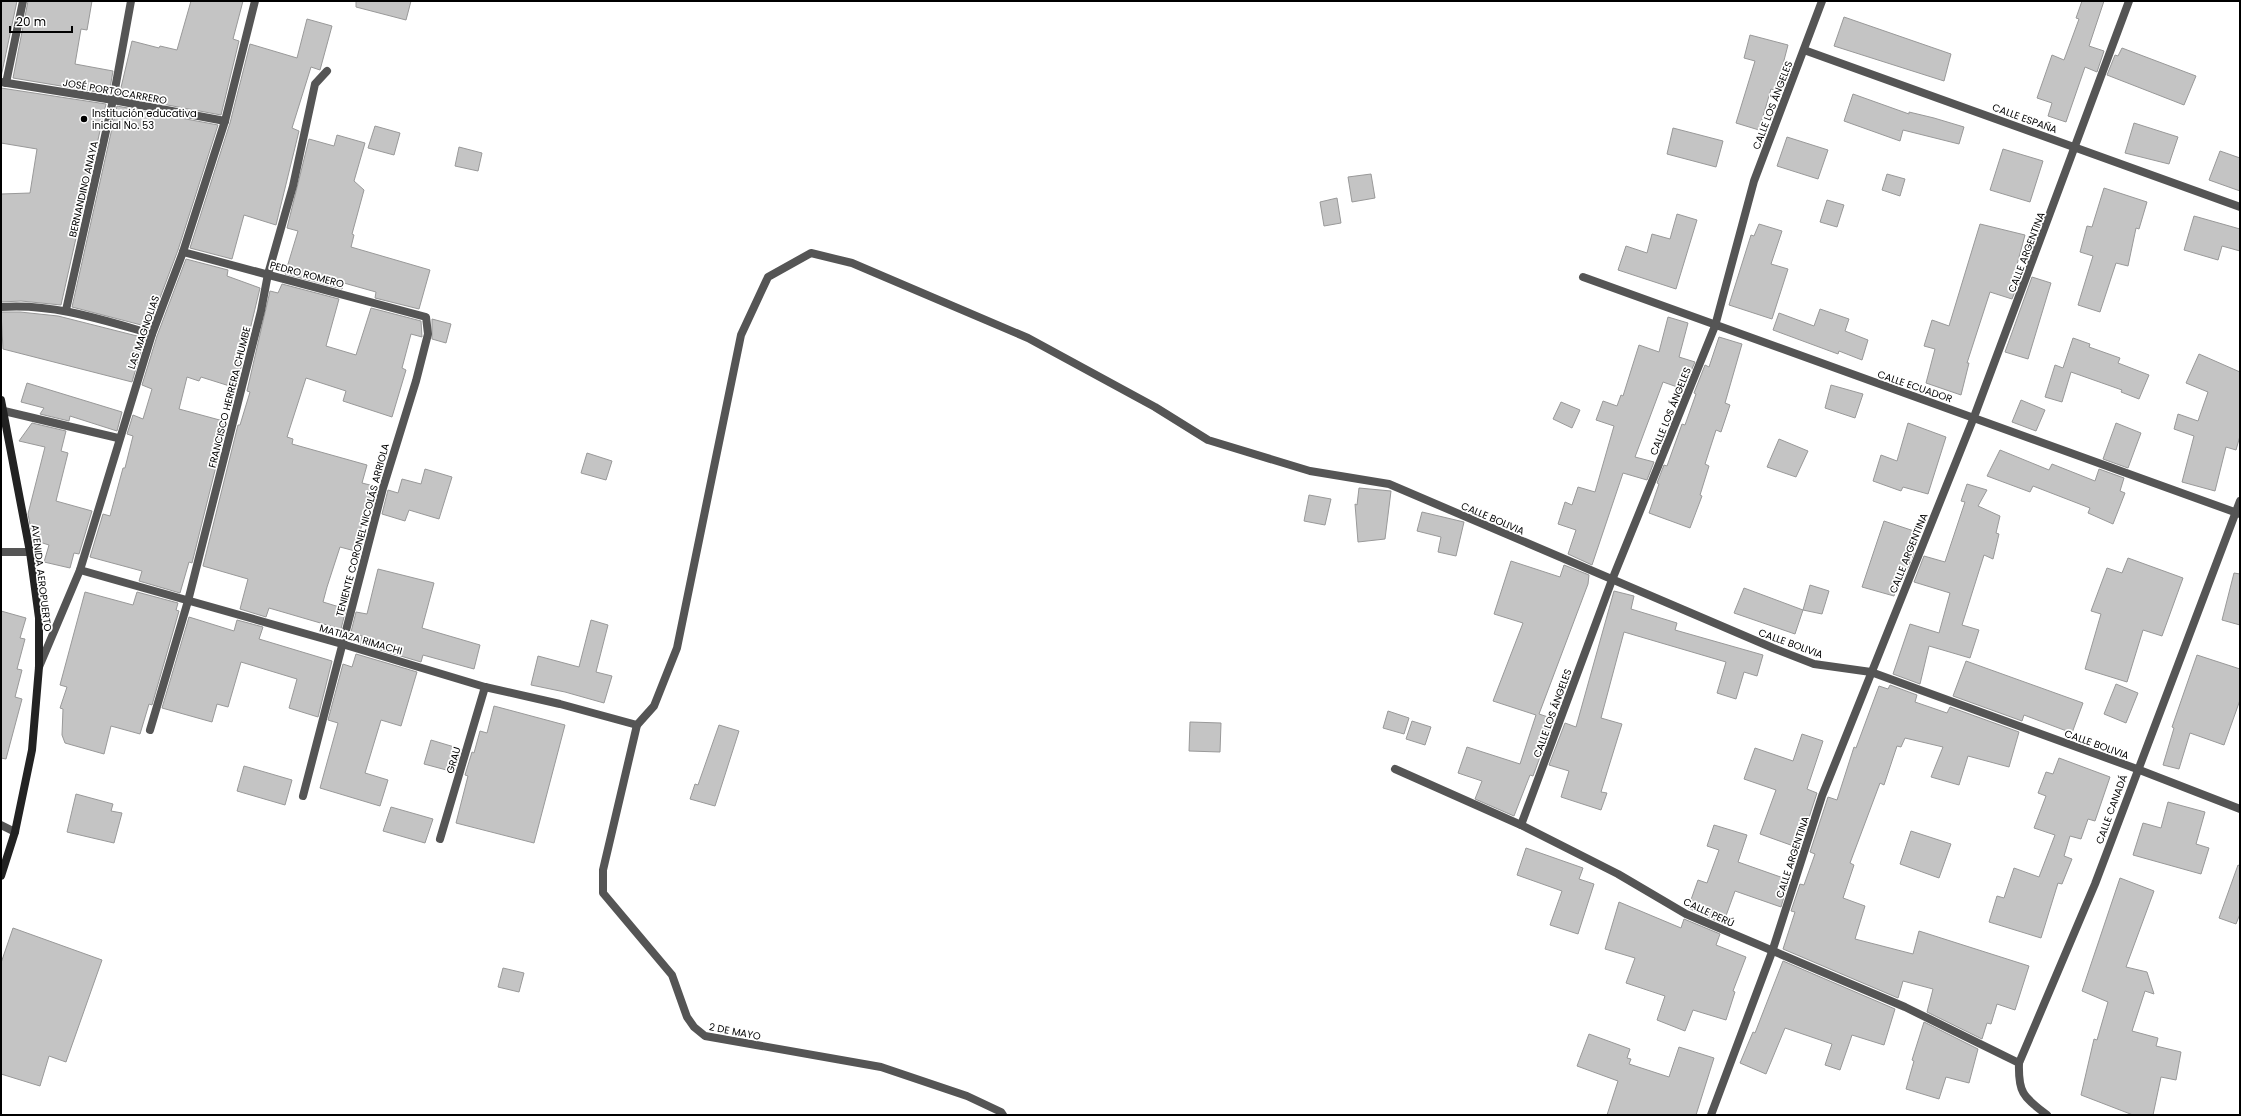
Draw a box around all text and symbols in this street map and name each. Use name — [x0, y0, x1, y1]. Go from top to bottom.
scale bar — [10, 8, 72, 34]
text: 20 m — [16, 13, 46, 30]
street label: CALLE LOS ÁNGELES — [1749, 59, 1796, 152]
street label: JOSÉ PORTOCARRERO — [62, 75, 168, 108]
street label: CALLE ESPAÑA — [1990, 100, 2060, 137]
place label: Institución educativa inicial No. 53 — [92, 106, 197, 133]
marker: Institución educativa inicial No. 53 — [79, 114, 89, 124]
street label: BERNANDINO ANAYA — [65, 139, 102, 239]
street label: CALLE ARGENTINA — [2004, 209, 2049, 295]
street label: PEDRO ROMERO — [268, 257, 346, 292]
street label: LAS MAGNOLIAS — [124, 293, 163, 371]
street label: FRANCISCO HERRERA CHUMBE — [205, 325, 254, 469]
street label: CALLE LOS ÁNGELES — [1646, 365, 1695, 457]
street label: CALLE ECUADOR — [1875, 367, 1954, 406]
street label: TENIENTE CORONEL NICOLÁS ARRIOLA — [332, 441, 393, 619]
street label: CALLE BOLIVIA — [1459, 498, 1527, 539]
street label: CALLE ARGENTINA — [1886, 511, 1931, 596]
street label: AVENIDA AEROPUERTO — [28, 524, 56, 632]
street label: MATIAZA RIMACHI — [318, 620, 404, 659]
street label: CALLE BOLIVIA — [1756, 625, 1825, 662]
street label: CALLE LOS ÁNGELES — [1529, 666, 1576, 760]
street label: CALLE BOLIVIA — [2062, 726, 2131, 763]
street label: GRAU — [443, 745, 464, 775]
street label: CALLE CANADÁ — [2092, 772, 2131, 846]
street label: CALLE ARGENTINA — [1772, 814, 1813, 900]
street label: CALLE PERÚ — [1681, 894, 1737, 931]
street label: 2 DE MAYO — [708, 1019, 762, 1044]

